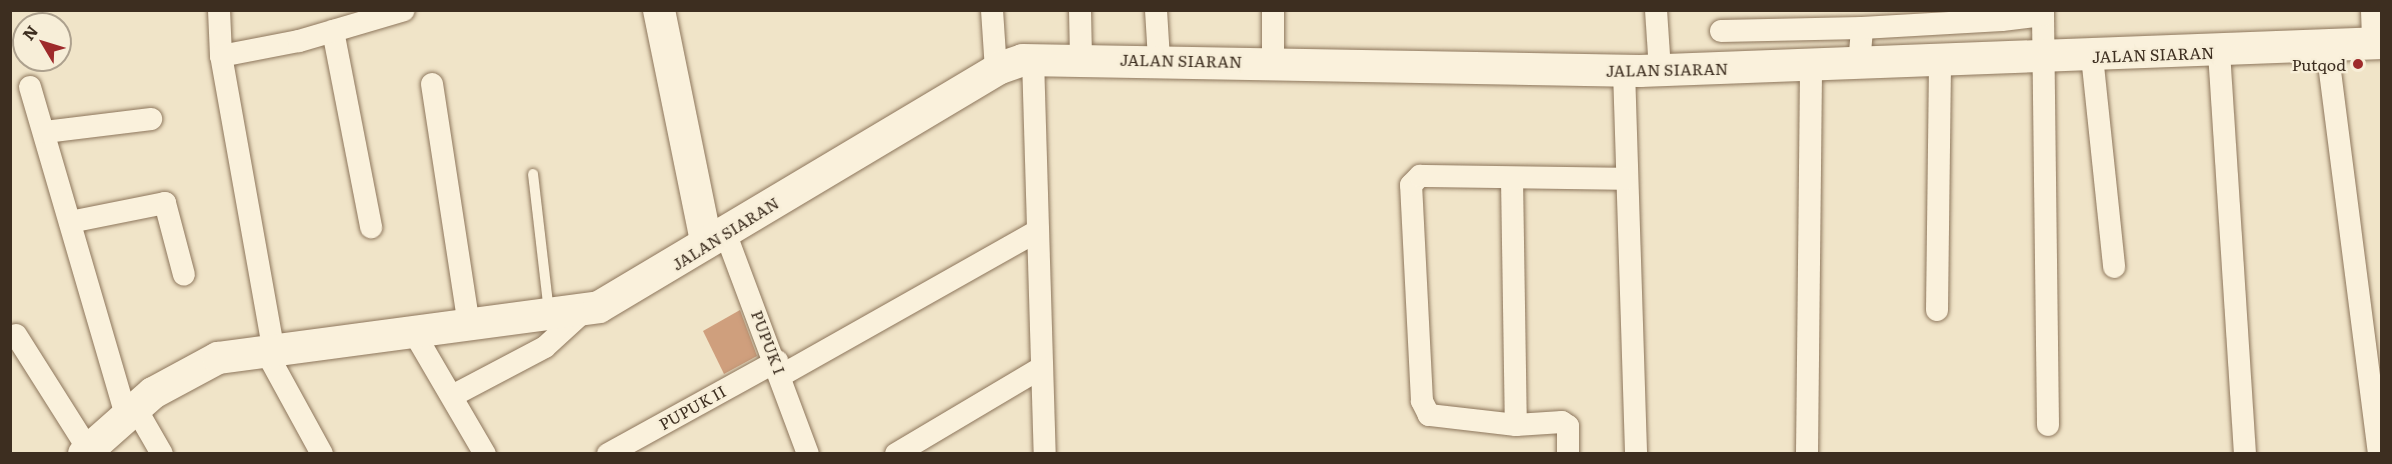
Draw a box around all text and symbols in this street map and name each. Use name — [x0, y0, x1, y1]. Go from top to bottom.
north arrow — [12, 12, 72, 72]
text: N — [16, 19, 43, 45]
street label: JALAN SIARAN — [2091, 42, 2215, 66]
street label: JALAN SIARAN — [1120, 49, 1242, 71]
place label: Putqod — [2292, 54, 2346, 74]
marker: Putqod — [2351, 57, 2365, 71]
street label: JALAN SIARAN — [1606, 58, 1728, 80]
street label: JALAN SIARAN — [668, 192, 782, 274]
street label: PUPUK I — [748, 307, 790, 377]
street label: PUPUK II — [655, 381, 729, 433]

